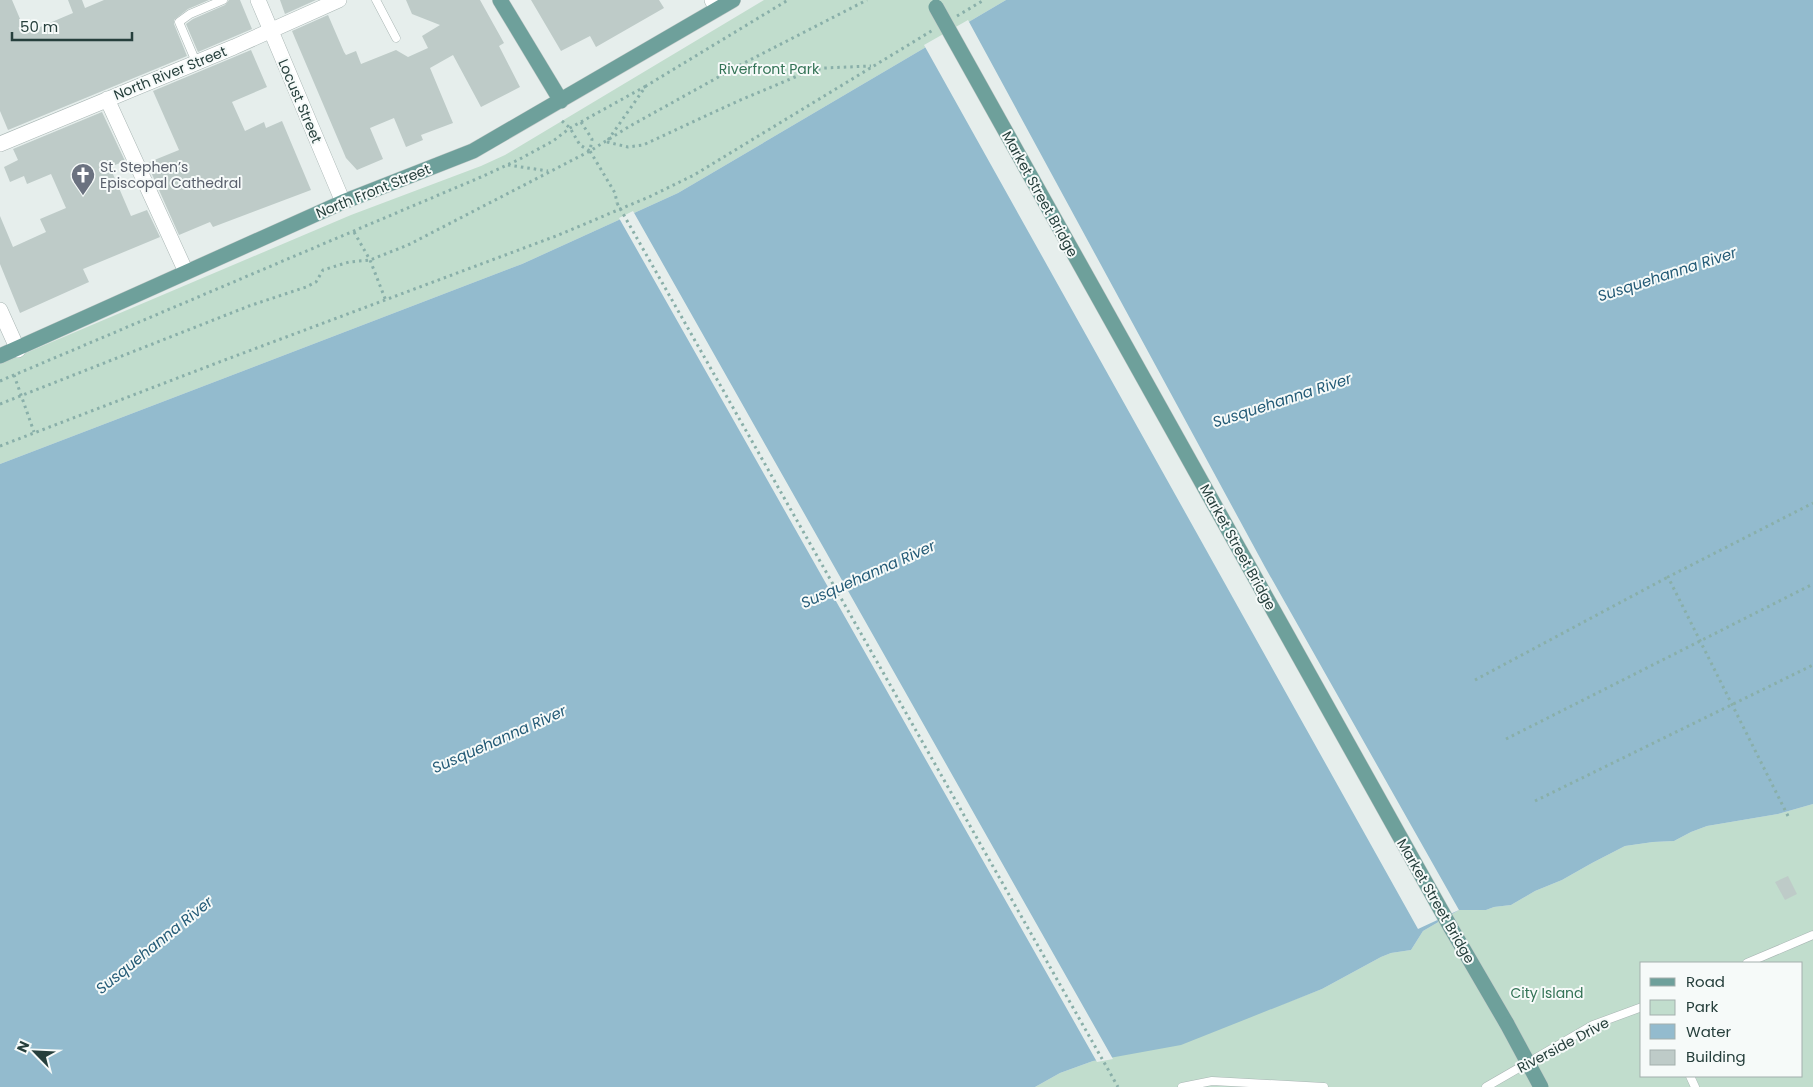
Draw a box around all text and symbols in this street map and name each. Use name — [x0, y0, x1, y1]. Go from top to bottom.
scale bar — [12, 10, 132, 42]
text: 50 m — [20, 16, 58, 37]
street label: North River Street — [110, 41, 230, 105]
street label: Locust Street — [273, 56, 327, 146]
park label: Riverfront Park — [719, 59, 820, 79]
street label: Market Street Bridge — [997, 127, 1083, 261]
place label: St. Stephen’s Episcopal Cathedral — [100, 157, 242, 193]
street label: North Front Street — [313, 159, 433, 223]
church icon: St. Stephen’s Episcopal Cathedral — [70, 162, 96, 196]
water label: Susquehanna River — [1595, 242, 1740, 306]
water label: Susquehanna River — [1210, 368, 1355, 432]
street label: Market Street Bridge — [1195, 480, 1281, 614]
water label: Susquehanna River — [798, 535, 939, 613]
water label: Susquehanna River — [429, 700, 570, 778]
street label: Market Street Bridge — [1392, 835, 1480, 967]
water label: Susquehanna River — [91, 891, 217, 999]
legend — [1640, 962, 1803, 1077]
text: Road — [1686, 971, 1725, 992]
park label: City Island — [1510, 983, 1584, 1003]
text: Park — [1686, 996, 1718, 1017]
street label: Riverside Drive — [1514, 1012, 1613, 1078]
text: Water — [1686, 1021, 1732, 1042]
north arrow — [10, 1027, 60, 1077]
text: N — [12, 1038, 34, 1056]
text: Building — [1686, 1046, 1746, 1067]

